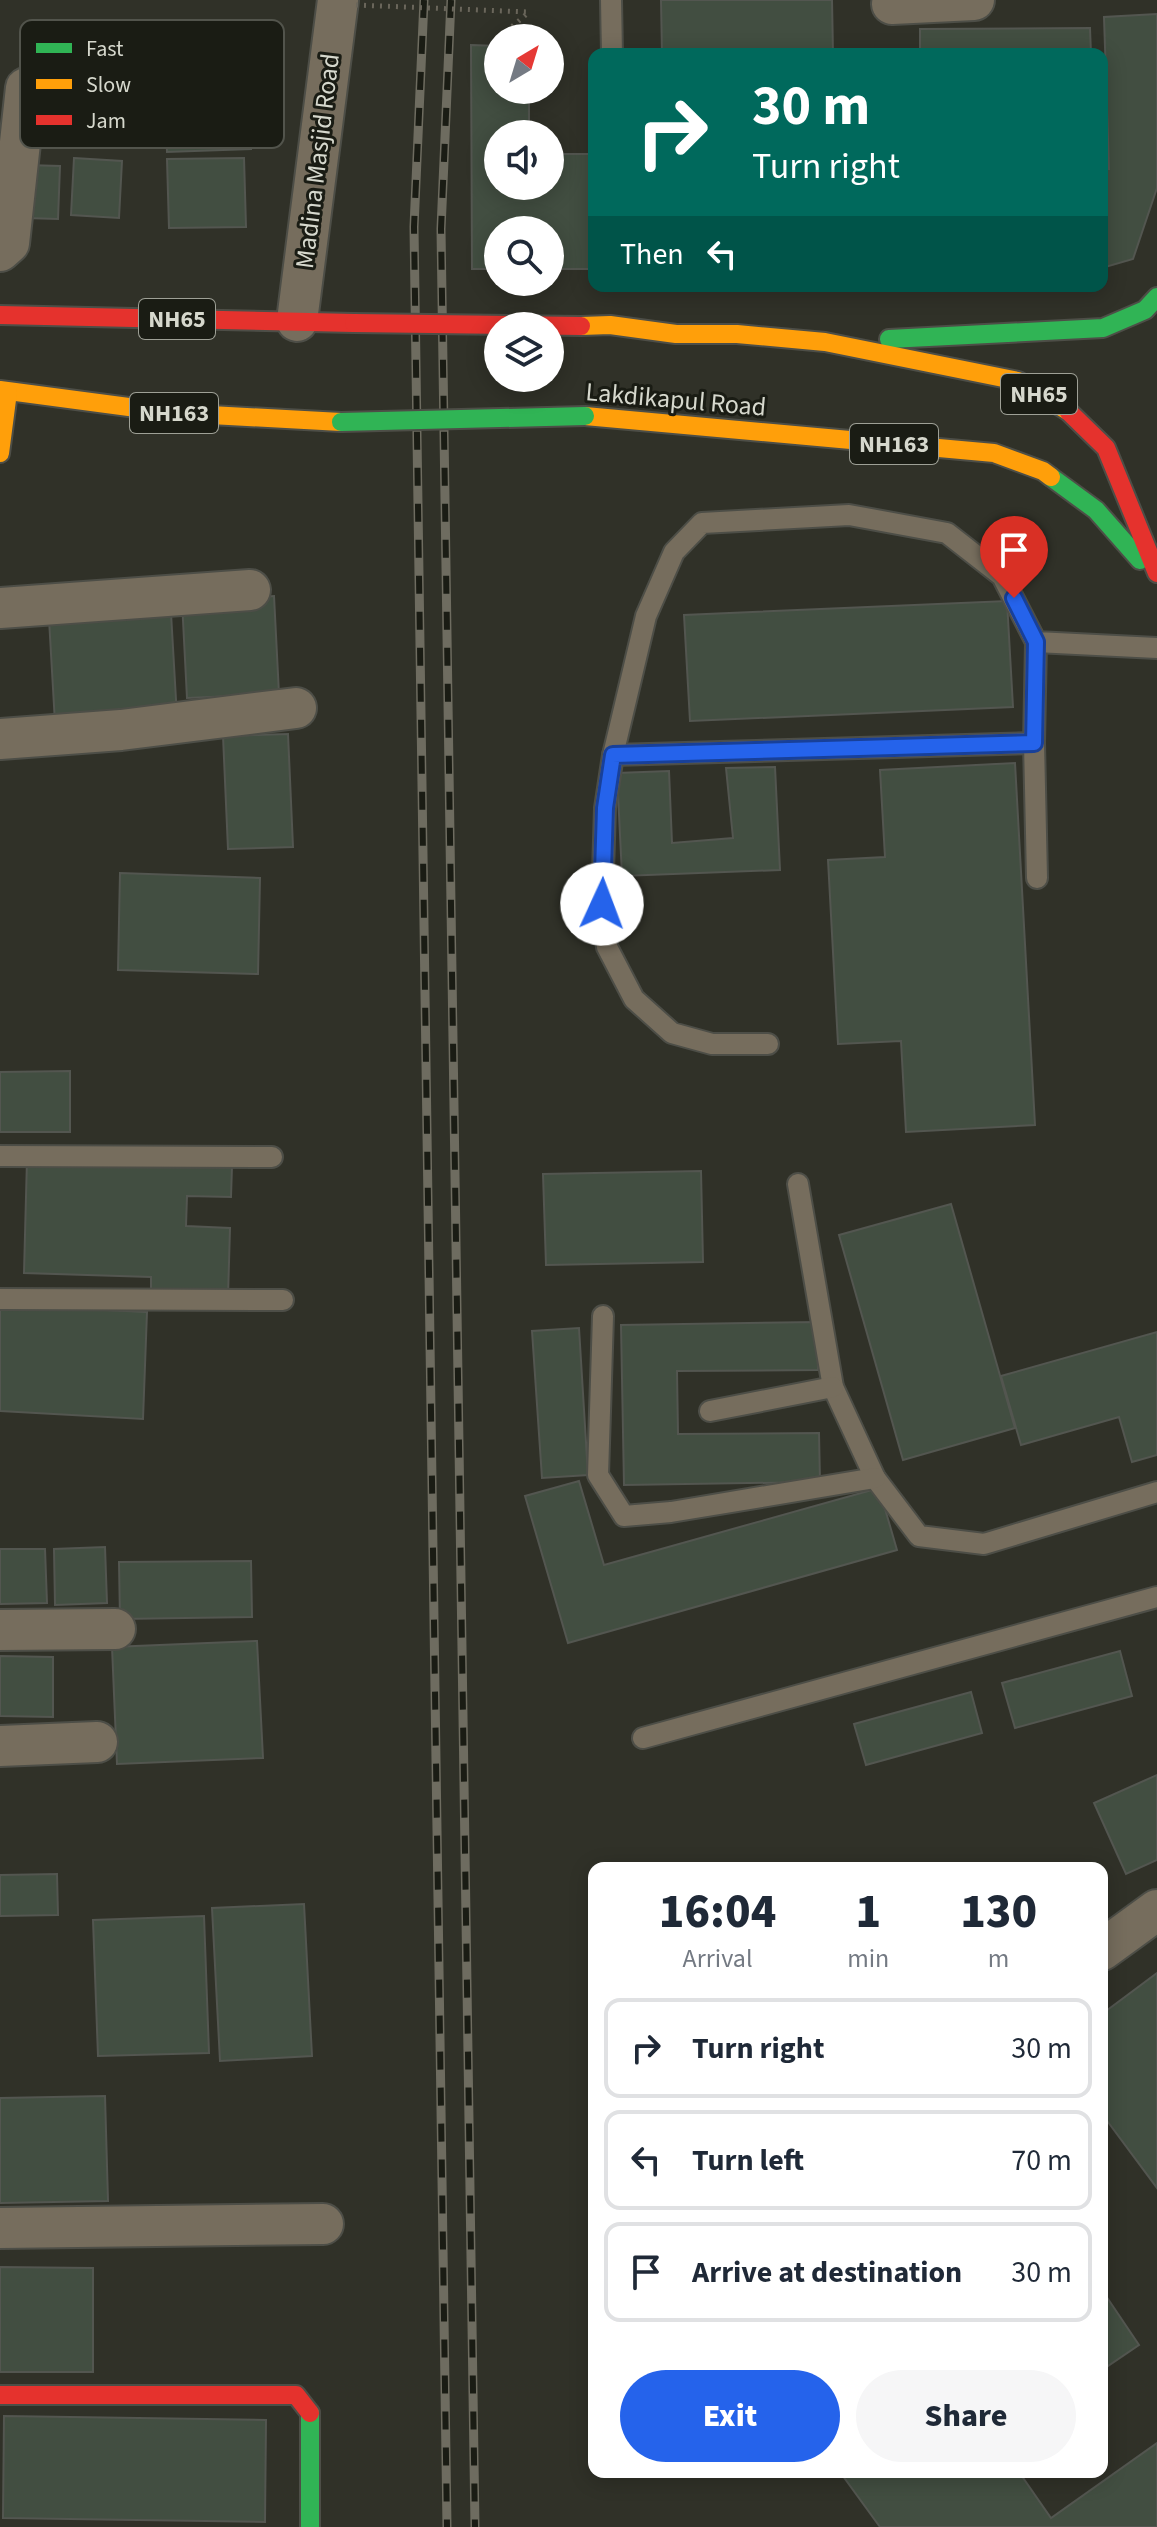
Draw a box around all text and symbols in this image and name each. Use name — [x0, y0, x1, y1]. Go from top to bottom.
legend — [20, 20, 284, 148]
north arrow — [484, 24, 564, 104]
map controls — [484, 24, 564, 392]
text: Fast — [86, 33, 124, 65]
street label: Madina Masjid Road — [286, 51, 349, 271]
text: 30 m — [752, 67, 870, 146]
text: Slow — [86, 69, 131, 101]
icon: right — [620, 80, 724, 184]
text: Jam — [86, 105, 126, 137]
button: sound — [484, 120, 564, 200]
text: Turn right — [752, 141, 900, 192]
button: search — [484, 216, 564, 296]
icon: left — [700, 232, 744, 276]
text: Then — [620, 233, 684, 276]
road number: NH65 — [139, 299, 215, 339]
button: layers — [484, 312, 564, 392]
street label: Lakdikapul Road — [584, 373, 768, 426]
road number: NH65 — [1001, 374, 1077, 414]
road number: NH163 — [130, 393, 218, 433]
road number: NH163 — [850, 424, 938, 464]
pin — [980, 516, 1048, 598]
icon: arrive — [992, 528, 1036, 572]
position arrow — [560, 862, 644, 946]
text: 16:04 — [659, 1878, 776, 1946]
text: 1 — [855, 1878, 881, 1946]
text: 130 — [960, 1878, 1037, 1946]
text: Arrival — [683, 1940, 753, 1977]
text: min — [847, 1940, 889, 1977]
text: m — [988, 1940, 1009, 1977]
icon: right — [624, 2026, 668, 2070]
text: Turn right — [692, 2027, 824, 2070]
text: 30 m — [1011, 2027, 1072, 2070]
icon: left — [624, 2138, 668, 2182]
text: Turn left — [692, 2139, 804, 2182]
text: 70 m — [1011, 2139, 1072, 2182]
icon: arrive — [624, 2250, 668, 2294]
text: Arrive at destination — [692, 2251, 962, 2294]
text: 30 m — [1011, 2251, 1072, 2294]
button: Exit — [620, 2370, 840, 2462]
button: Share — [856, 2370, 1076, 2462]

